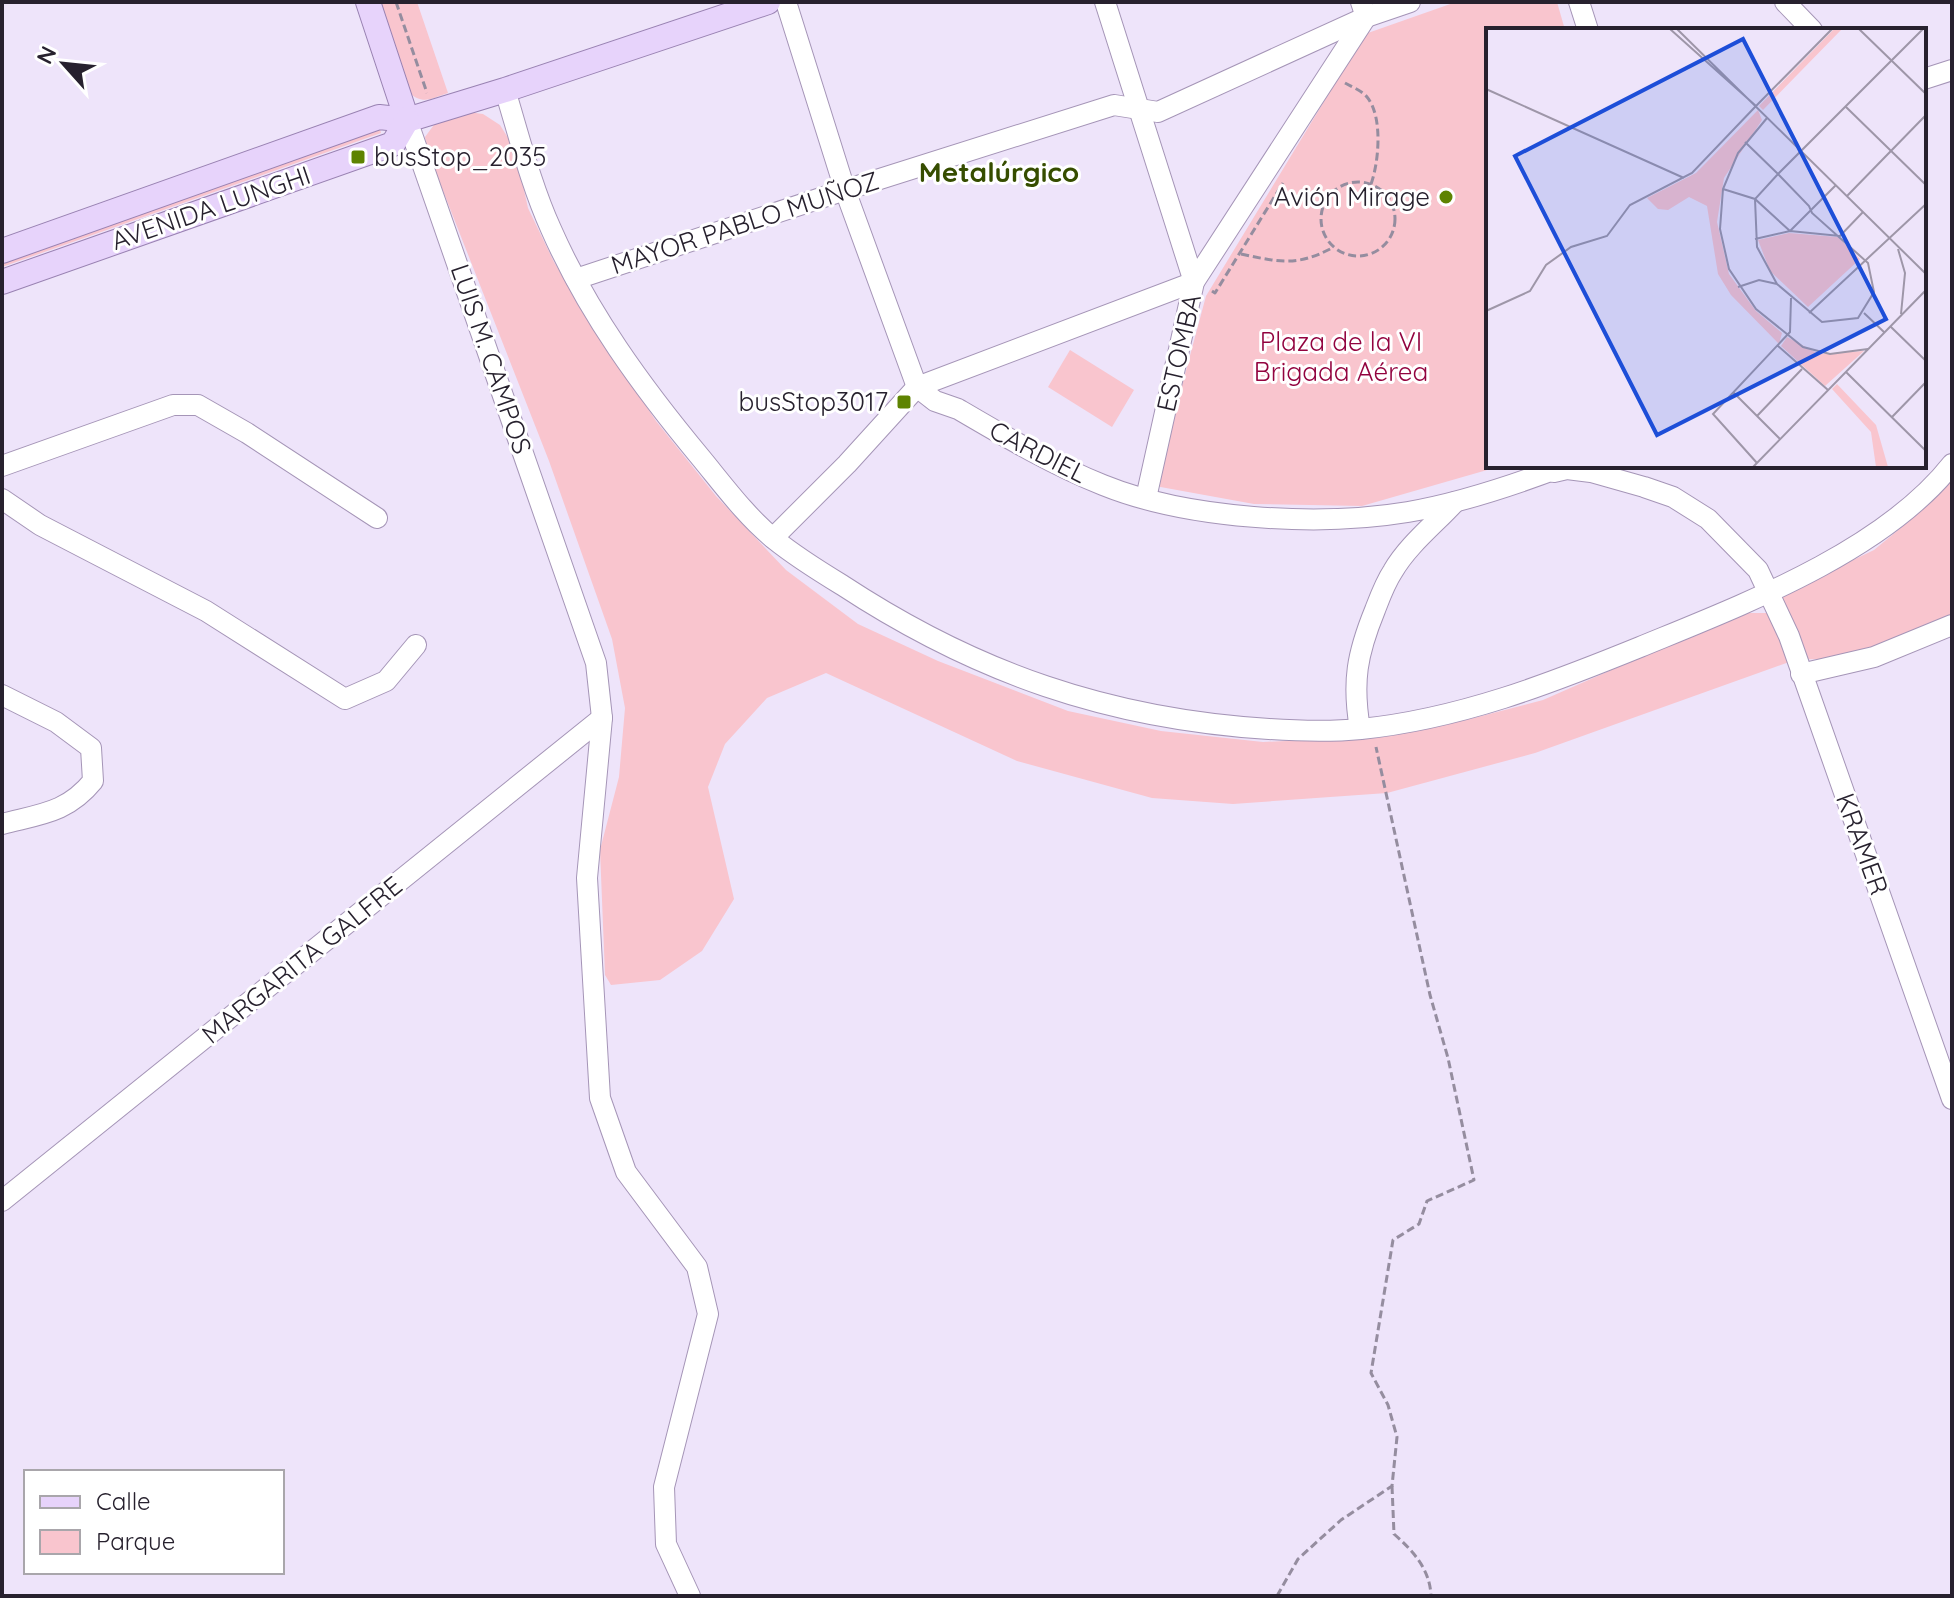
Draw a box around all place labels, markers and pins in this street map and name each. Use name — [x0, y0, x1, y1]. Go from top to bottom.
place label: busStop_2035 — [374, 140, 547, 173]
marker: busStop_2035 — [349, 148, 367, 166]
place label: Avión Mirage — [1274, 180, 1430, 213]
marker: Avión Mirage — [1437, 188, 1455, 206]
place label: busStop3017 — [738, 385, 888, 418]
marker: busStop3017 — [895, 393, 913, 411]

